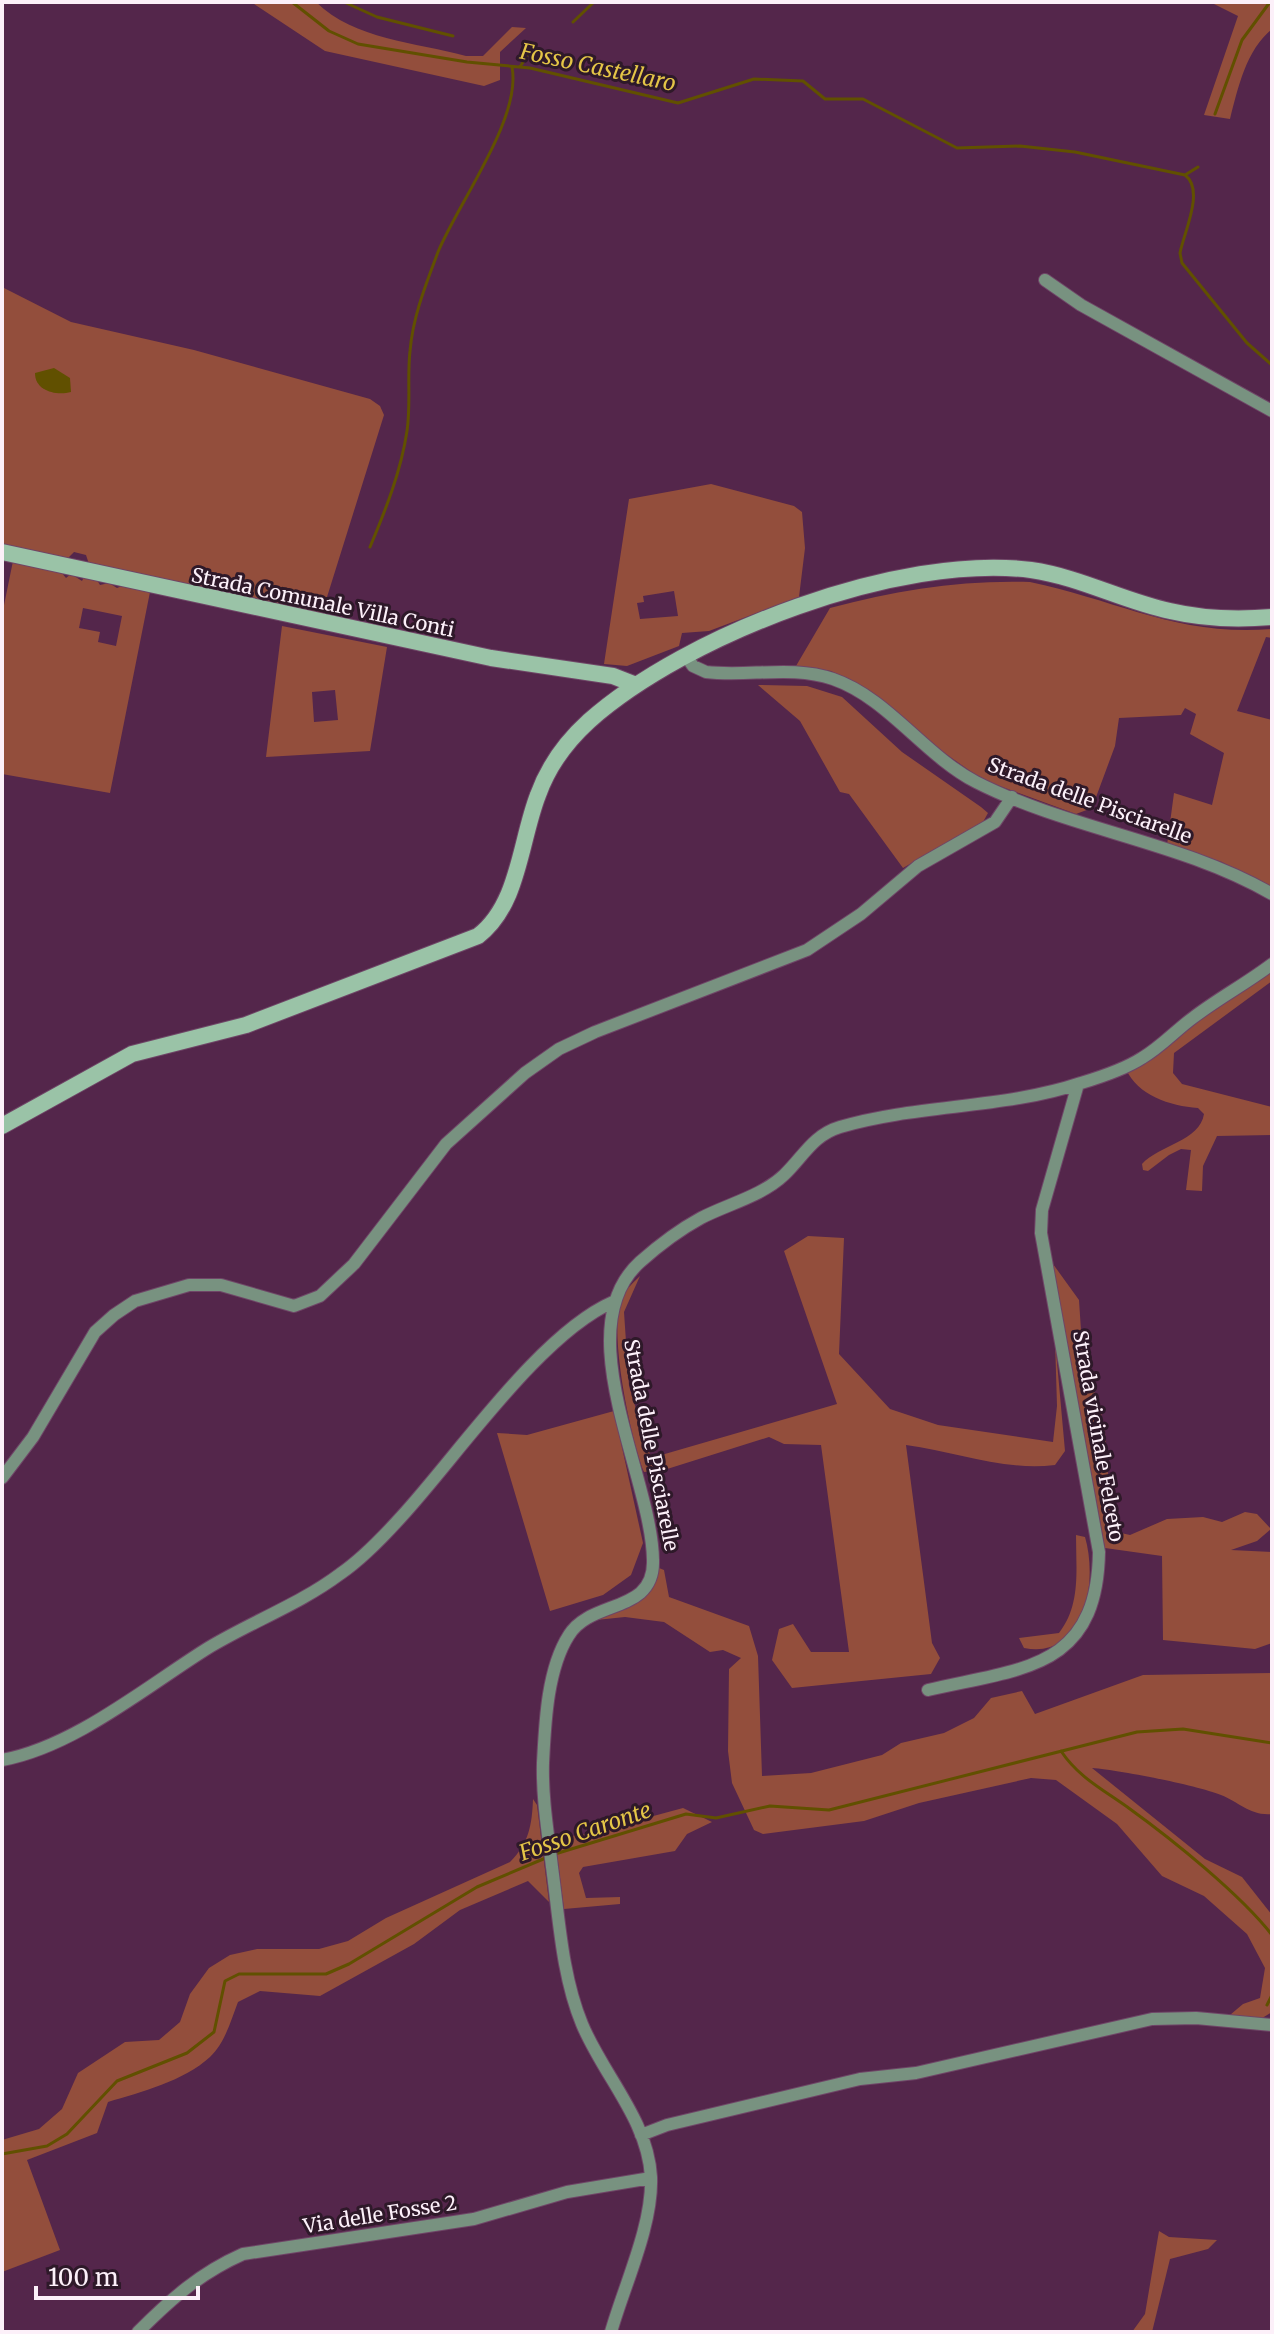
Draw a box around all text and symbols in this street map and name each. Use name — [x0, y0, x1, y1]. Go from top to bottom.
water label: Fosso Castellaro — [516, 37, 679, 97]
street label: Strada Comunale Villa Conti — [189, 562, 457, 642]
street label: Strada delle Pisciarelle — [985, 751, 1195, 849]
street label: Strada vicinale Felceto — [1068, 1328, 1130, 1544]
street label: Strada delle Pisciarelle — [619, 1337, 685, 1553]
water label: Fosso Caronte — [514, 1795, 655, 1867]
street label: Via delle Fosse 2 — [300, 2190, 459, 2239]
scale bar — [36, 2250, 198, 2300]
text: 100 m — [48, 2262, 119, 2293]

